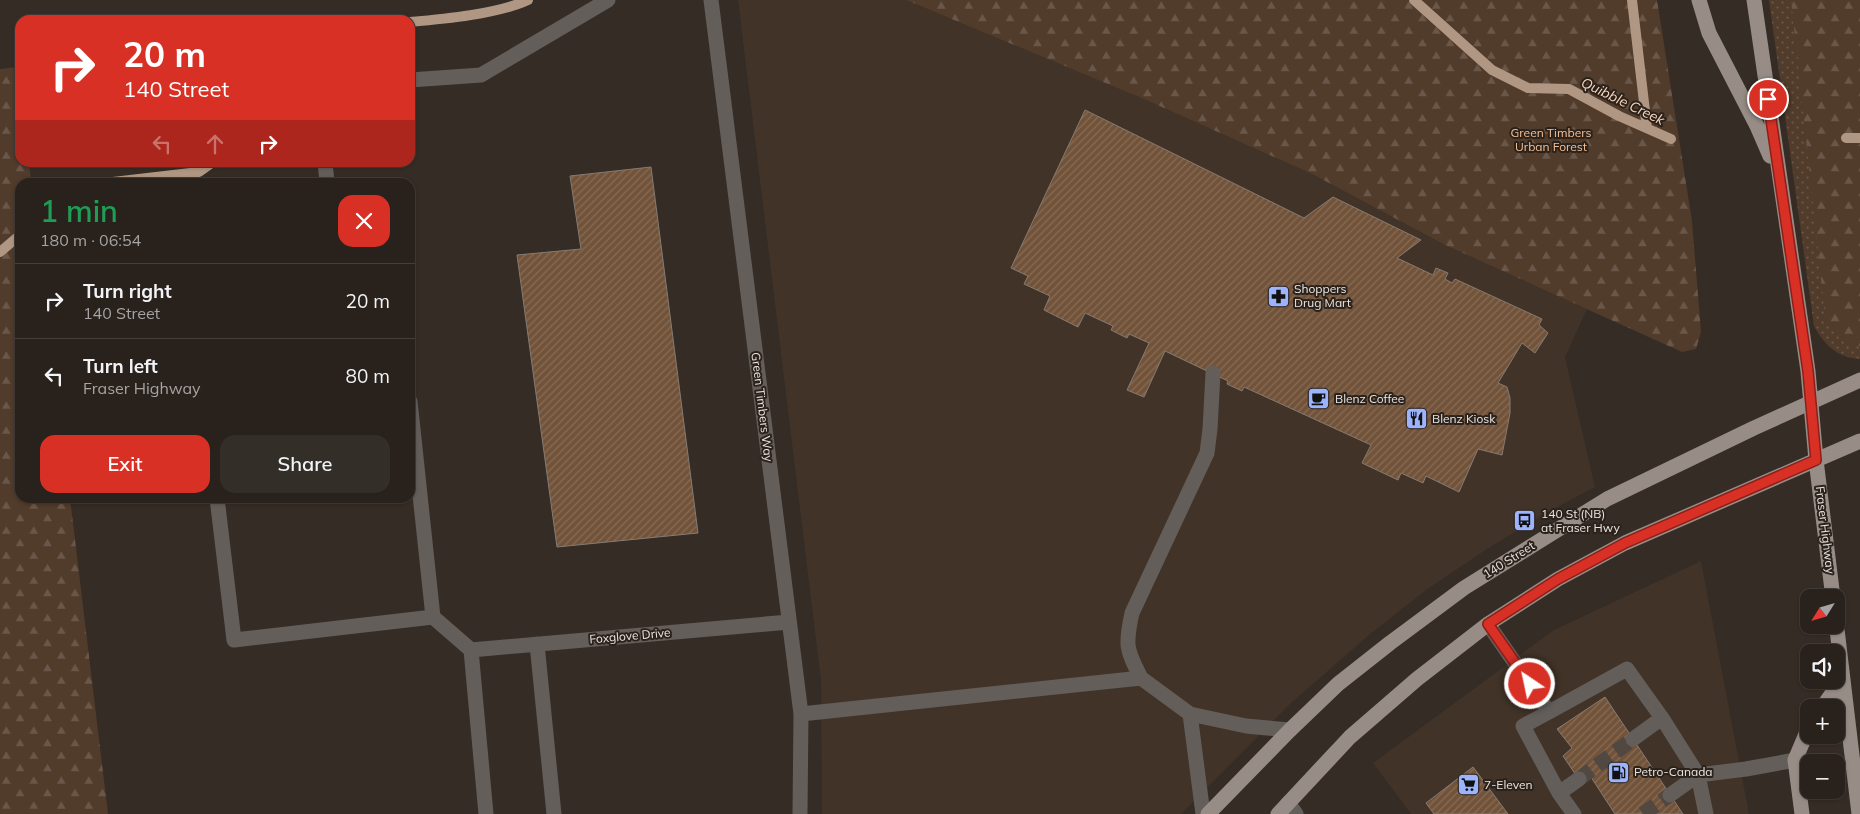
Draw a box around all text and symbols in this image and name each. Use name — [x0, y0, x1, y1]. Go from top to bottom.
text: 20 m — [123, 32, 206, 76]
icon: right — [40, 35, 105, 100]
water label: Quibble Creek — [1578, 73, 1668, 129]
text: 140 Street — [123, 75, 229, 103]
pin — [1747, 78, 1789, 120]
icon: arrive — [1754, 85, 1782, 113]
park label: Green Timbers Urban Forest — [1511, 125, 1591, 154]
icon: left — [148, 130, 176, 158]
icon: ahead — [201, 130, 229, 158]
icon: right — [254, 130, 282, 158]
text: 1 min — [40, 192, 118, 230]
button: close — [338, 195, 390, 247]
text: 180 m · 06:54 — [40, 230, 141, 250]
text: Turn right — [83, 279, 172, 303]
place label: Shoppers Drug Mart — [1294, 281, 1351, 310]
pharmacy icon: Shoppers Drug Mart — [1266, 284, 1290, 308]
icon: right — [40, 287, 68, 315]
text: 20 m — [346, 289, 390, 313]
text: 140 Street — [83, 303, 160, 323]
street label: Green Timbers Way — [748, 351, 777, 463]
text: Turn left — [83, 354, 158, 378]
icon: left — [40, 362, 68, 390]
text: 80 m — [346, 364, 390, 388]
text: Fraser Highway — [83, 378, 201, 398]
cafe icon: Blenz Coffee — [1307, 387, 1331, 411]
place label: Blenz Coffee — [1335, 391, 1404, 406]
restaurant icon: Blenz Kiosk — [1404, 407, 1428, 431]
place label: Blenz Kiosk — [1432, 411, 1496, 426]
button: Exit — [40, 435, 210, 493]
button: Share — [220, 435, 390, 493]
street label: Fraser Highway — [1813, 485, 1838, 575]
place label: 140 St (NB) at Fraser Hwy — [1541, 506, 1620, 535]
bus stop icon: 140 St (NB) at Fraser Hwy — [1513, 509, 1537, 533]
street label: 140 Street — [1480, 538, 1537, 581]
north arrow — [1800, 589, 1845, 634]
map controls — [1800, 589, 1845, 799]
street label: Foxglove Drive — [589, 624, 671, 647]
button: sound — [1800, 644, 1845, 689]
position arrow — [1503, 657, 1555, 709]
button: + — [1800, 699, 1845, 744]
button: − — [1800, 754, 1845, 799]
fuel station icon: Petro-Canada — [1606, 760, 1630, 784]
place label: Petro-Canada — [1634, 764, 1713, 779]
supermarket icon: 7-Eleven — [1456, 773, 1480, 797]
place label: 7-Eleven — [1484, 777, 1533, 792]

